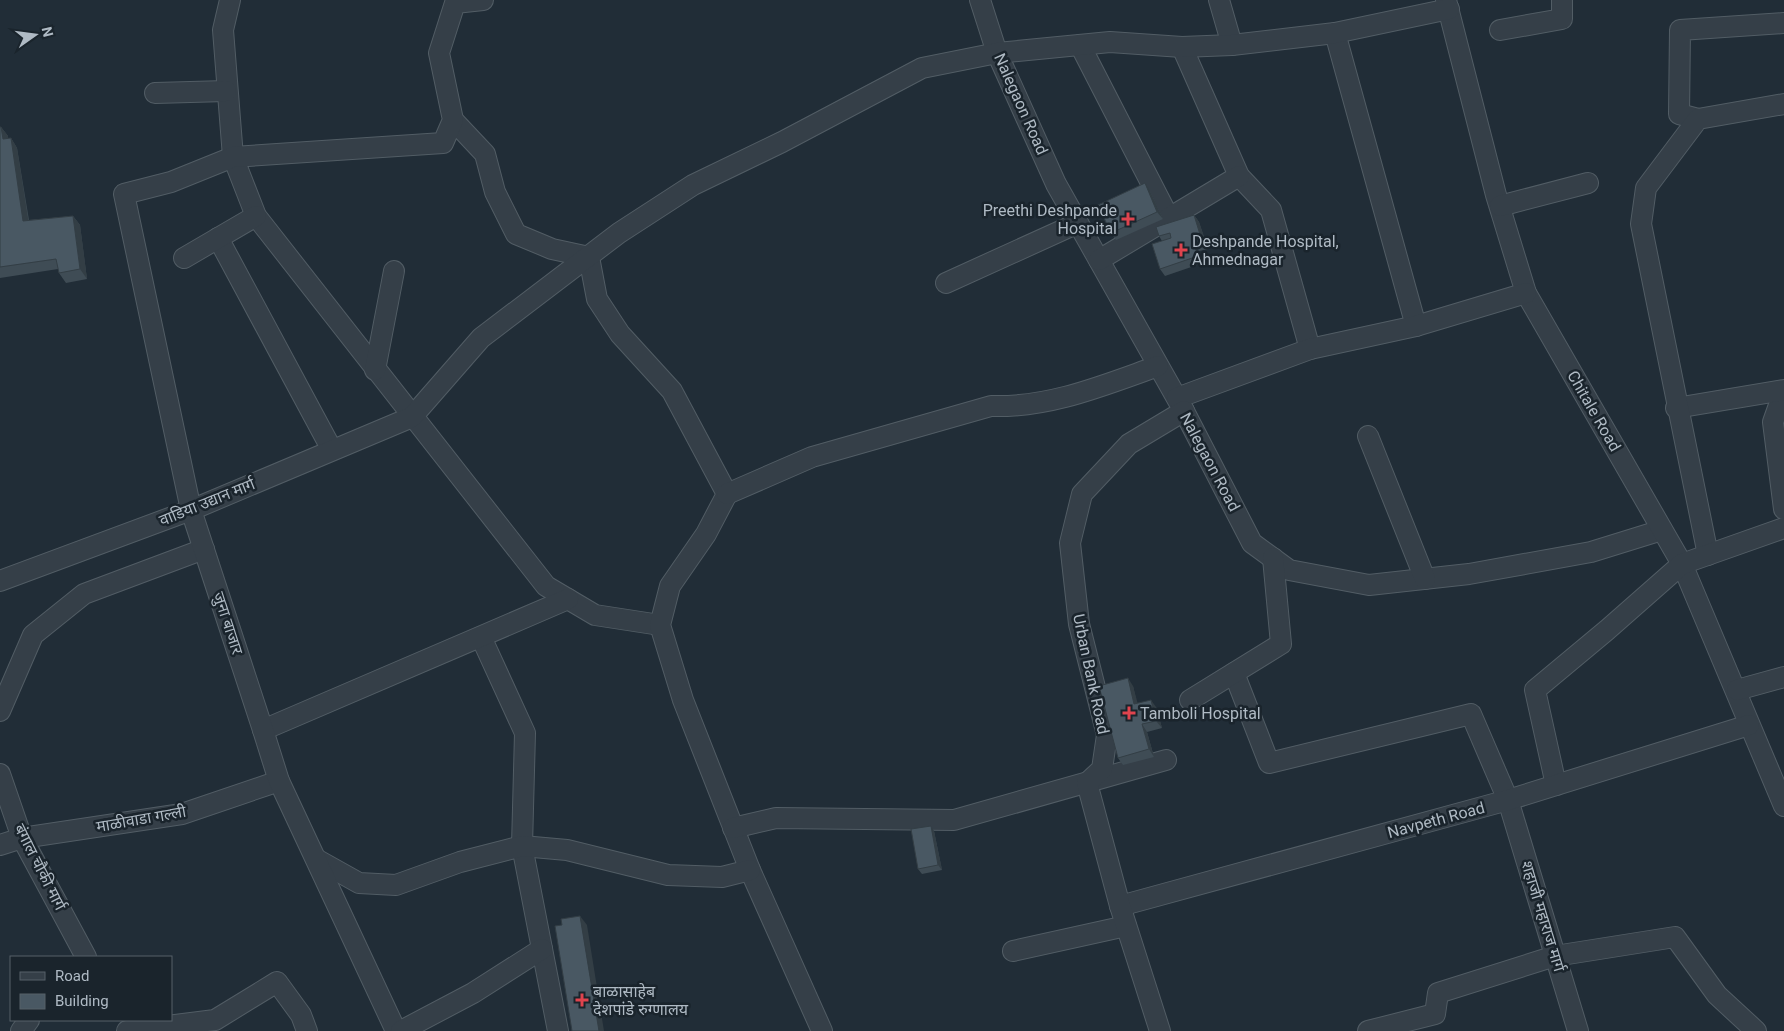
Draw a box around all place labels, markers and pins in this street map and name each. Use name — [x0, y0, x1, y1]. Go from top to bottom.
place label: Preethi Deshpande Hospital — [983, 201, 1117, 238]
marker: Preethi Deshpande Hospital — [1121, 212, 1135, 226]
place label: Deshpande Hospital, Ahmednagar — [1192, 232, 1339, 269]
marker: Deshpande Hospital, Ahmednagar — [1174, 243, 1188, 257]
place label: Tamboli Hospital — [1140, 704, 1261, 723]
marker: Tamboli Hospital — [1122, 706, 1136, 720]
place label: बाळासाहेब देशपांडे रुग्णालय — [593, 982, 689, 1019]
marker: बाळासाहेब देशपांडे रुग्णालय — [575, 993, 589, 1007]

